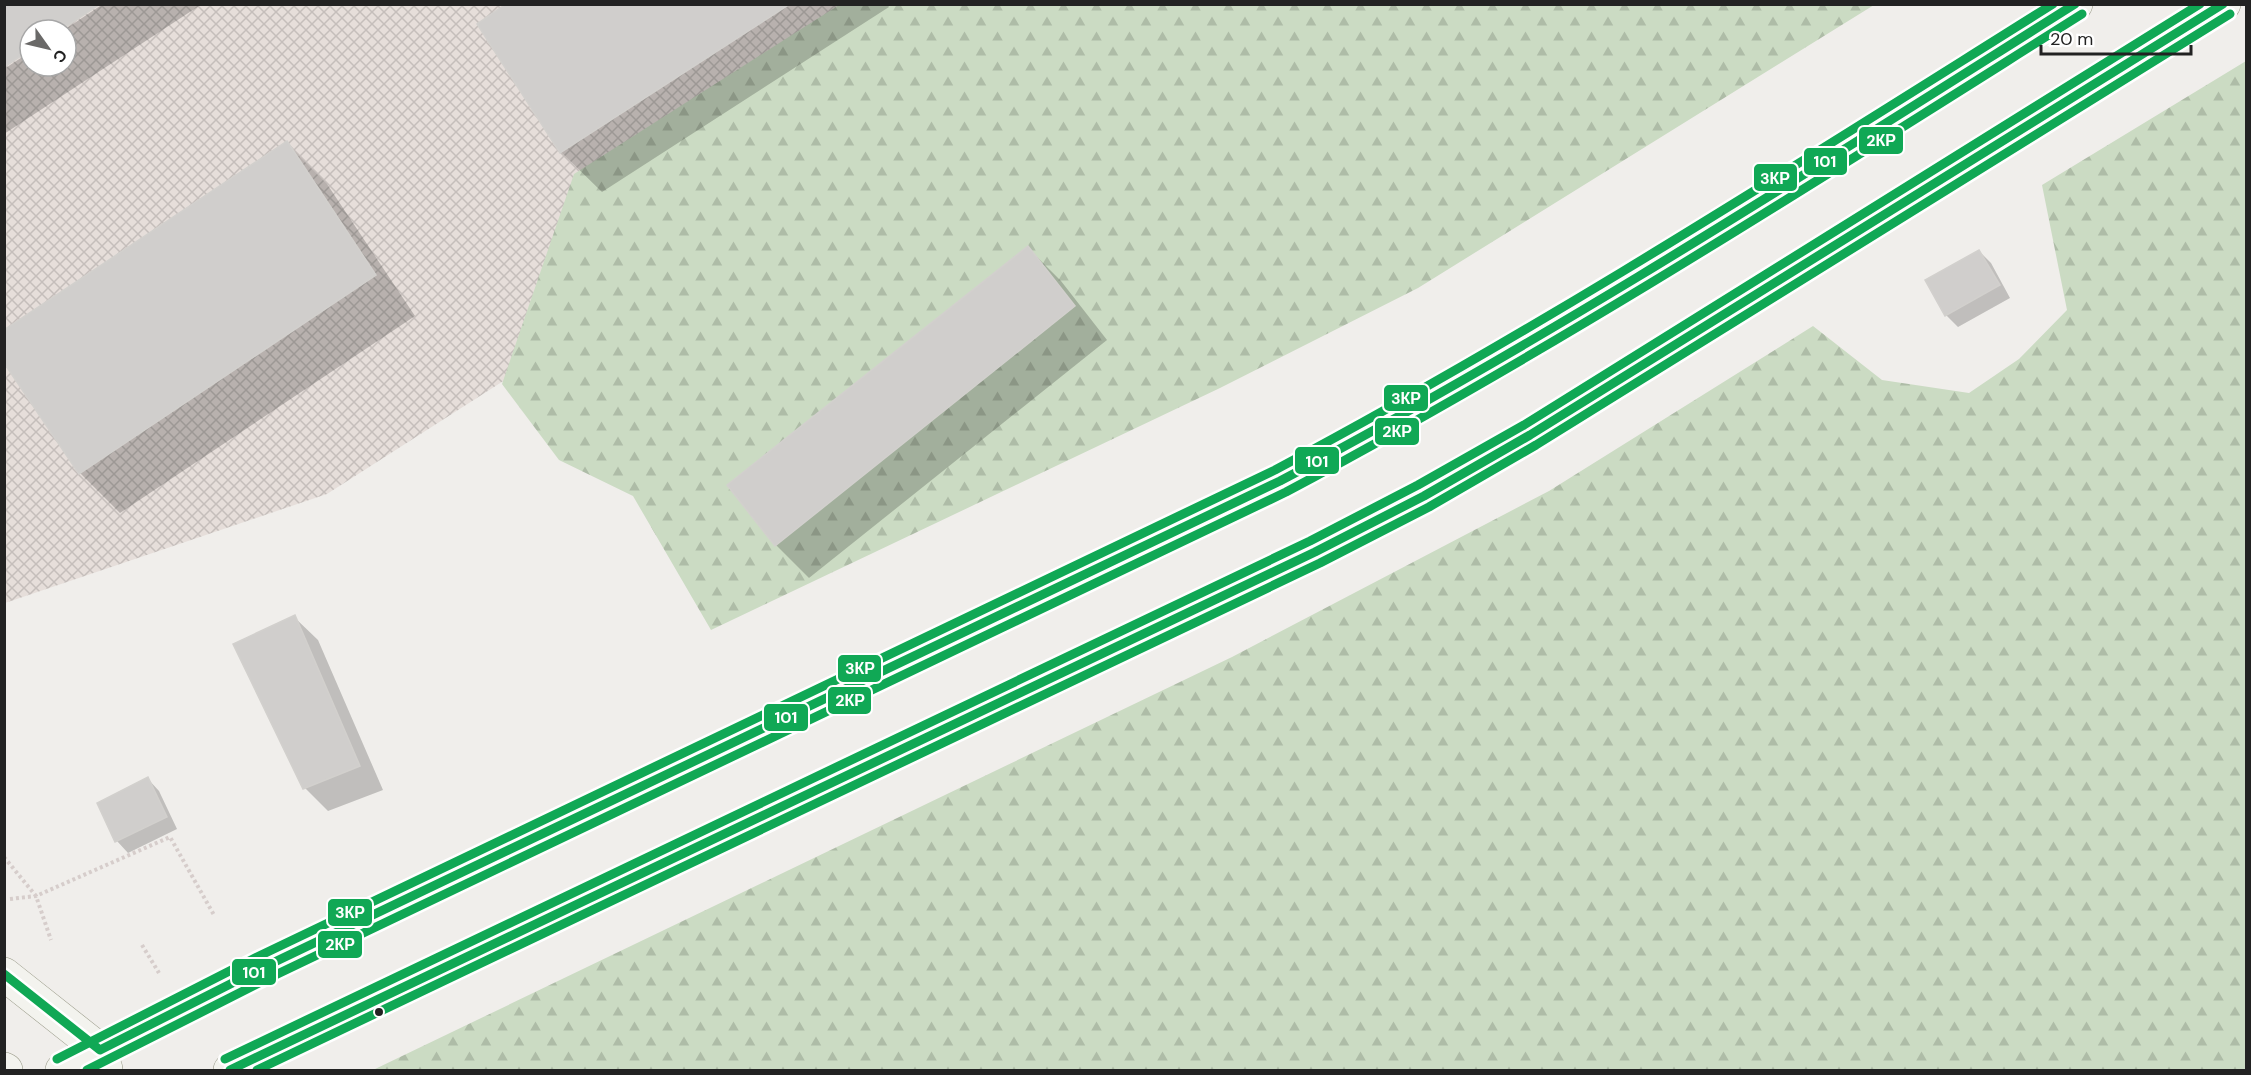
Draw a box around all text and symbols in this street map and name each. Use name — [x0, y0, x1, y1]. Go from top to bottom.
north arrow — [18, 18, 78, 78]
scale bar — [2041, 18, 2191, 56]
text: 20 m — [2050, 27, 2093, 51]
text: С — [48, 45, 72, 67]
line badge: 2КР — [1858, 126, 1904, 155]
text: 2КР — [1866, 130, 1896, 151]
line badge: 101 — [1803, 147, 1848, 176]
text: 101 — [1814, 151, 1836, 172]
line badge: 3КР — [1753, 163, 1798, 192]
text: 3КР — [1760, 168, 1790, 189]
line badge: 3КР — [1383, 384, 1429, 412]
text: 3КР — [1391, 388, 1421, 409]
line badge: 2КР — [1374, 417, 1420, 446]
text: 2КР — [1382, 421, 1412, 442]
line badge: 101 — [1294, 446, 1340, 475]
text: 101 — [1306, 451, 1328, 472]
line badge: 3КР — [837, 654, 882, 683]
text: 3КР — [845, 658, 875, 679]
line badge: 2КР — [827, 686, 872, 715]
text: 2КР — [835, 690, 865, 711]
line badge: 101 — [763, 703, 809, 732]
text: 101 — [775, 707, 797, 728]
line badge: 3КР — [327, 898, 373, 927]
text: 3КР — [335, 902, 365, 923]
line badge: 2КР — [317, 930, 363, 959]
text: 2КР — [325, 934, 355, 955]
line badge: 101 — [231, 958, 277, 986]
text: 101 — [243, 962, 265, 983]
unlabelled marker — [373, 1006, 385, 1018]

